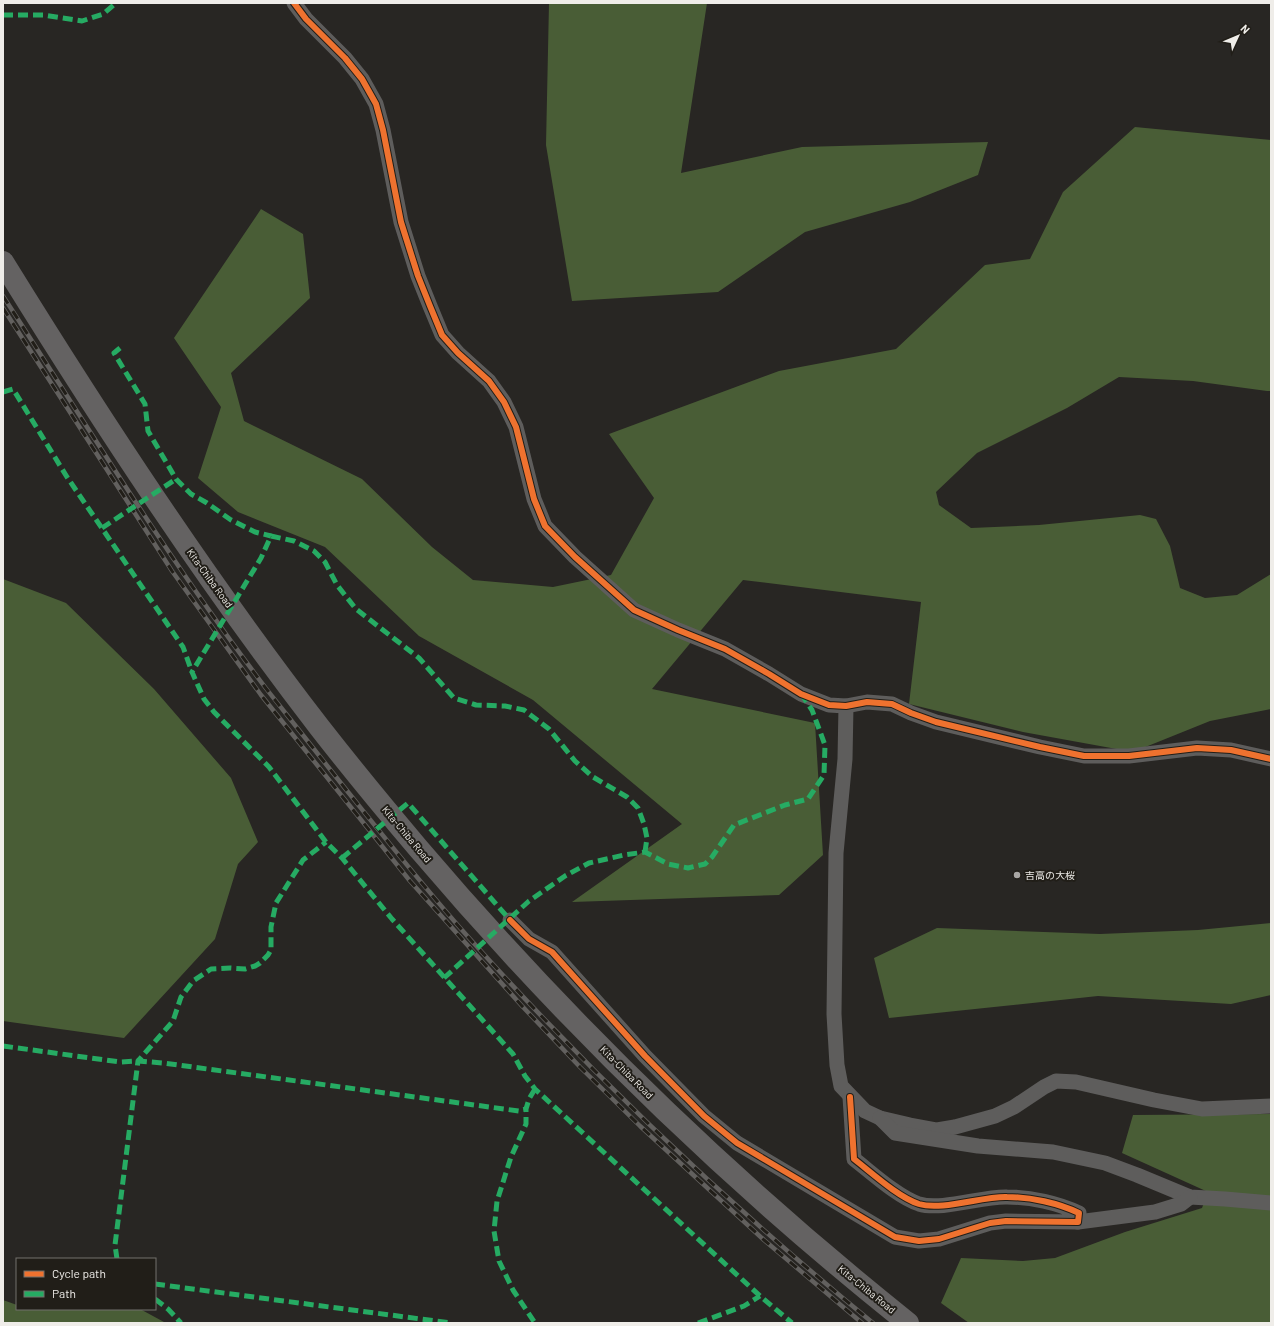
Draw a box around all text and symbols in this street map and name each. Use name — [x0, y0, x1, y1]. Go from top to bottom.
north arrow — [1218, 16, 1258, 56]
text: N — [1238, 22, 1253, 36]
street label: Kita-Chiba Road — [185, 546, 235, 610]
street label: Kita-Chiba Road — [380, 803, 434, 865]
place label: 吉高の大桜 — [1025, 869, 1075, 881]
marker: 吉高の大桜 — [1012, 870, 1022, 880]
street label: Kita-Chiba Road — [598, 1043, 656, 1101]
legend — [16, 1258, 156, 1310]
street label: Kita-Chiba Road — [836, 1262, 898, 1316]
text: Cycle path — [52, 1266, 106, 1280]
text: Path — [52, 1286, 76, 1300]

